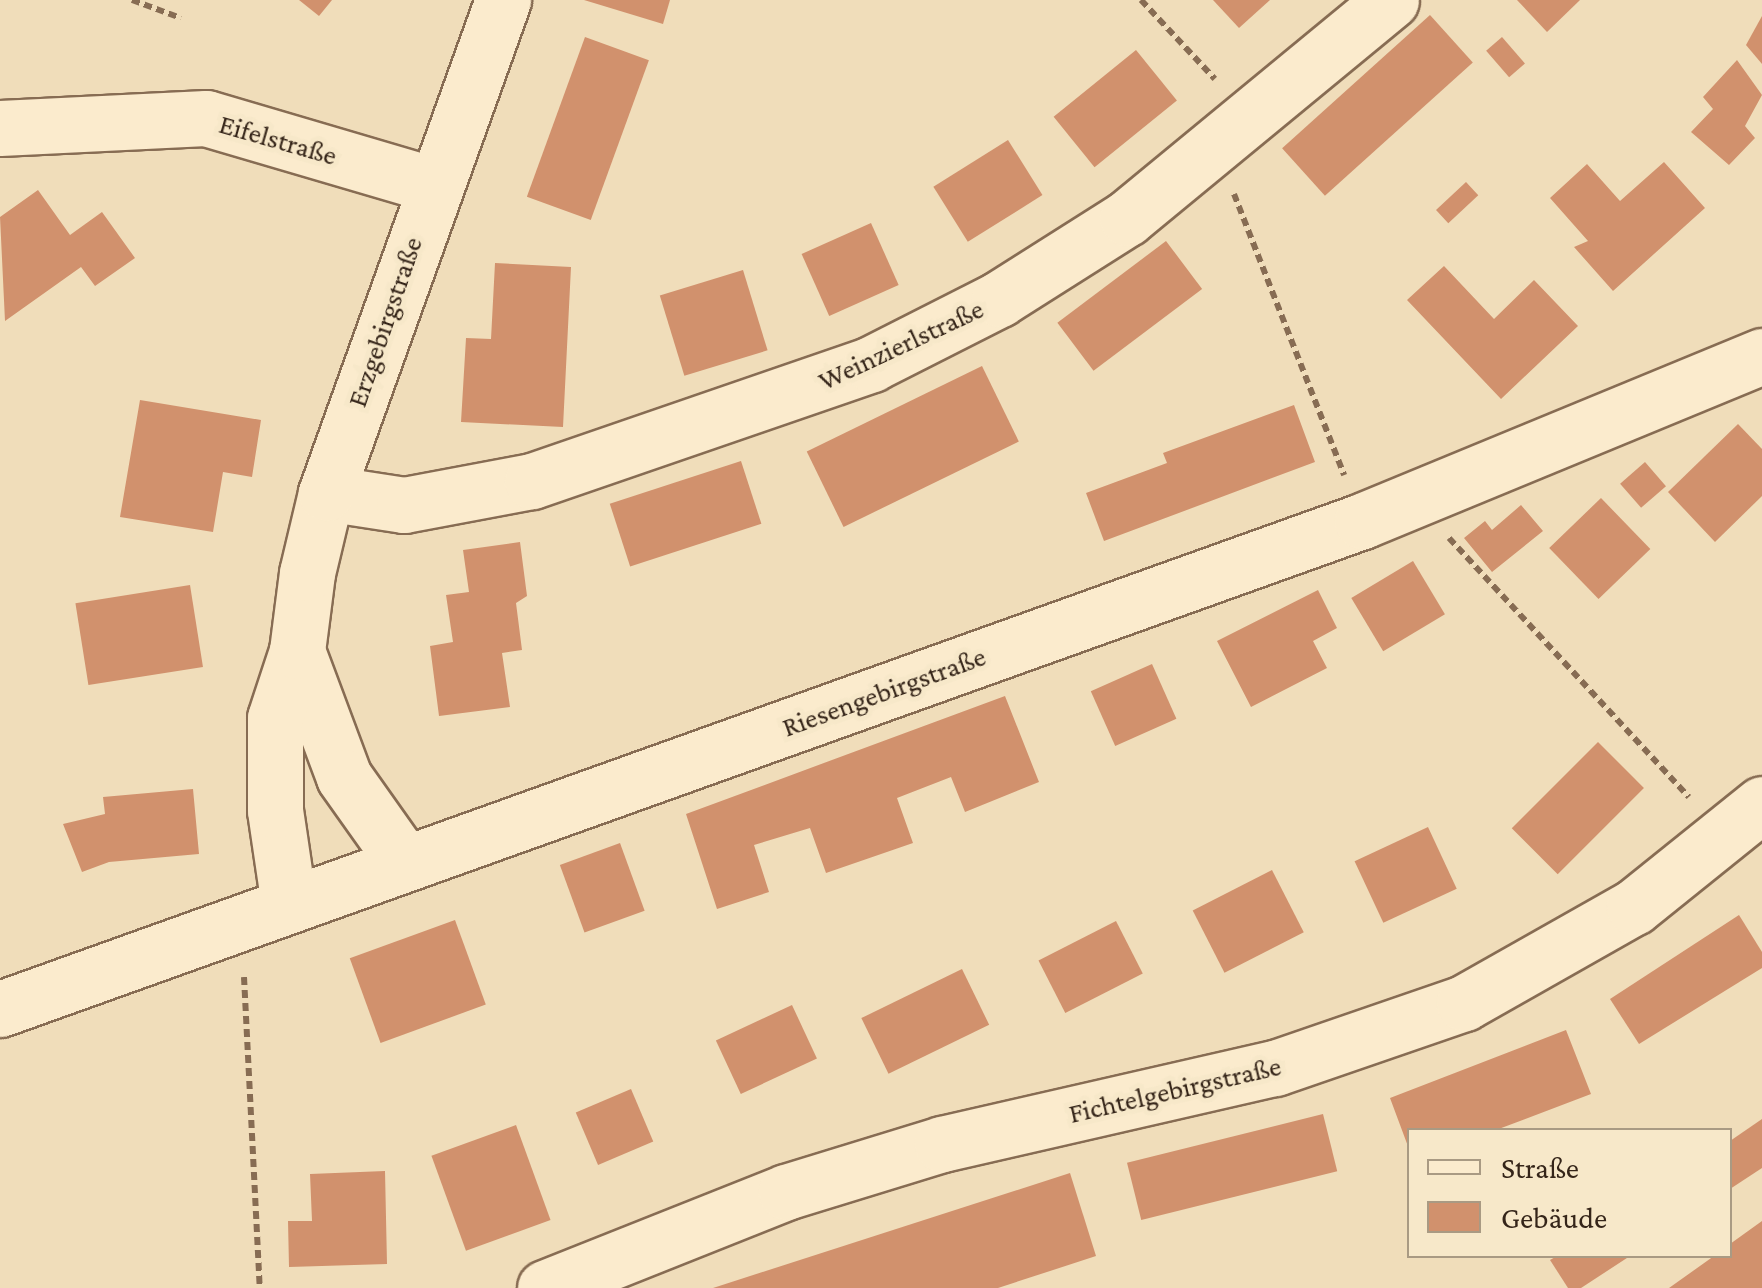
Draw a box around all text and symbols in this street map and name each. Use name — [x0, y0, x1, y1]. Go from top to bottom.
street label: Eifelstraße — [215, 107, 341, 173]
street label: Erzgebirgstraße — [340, 233, 430, 411]
street label: Weinzierlstraße — [813, 292, 989, 398]
street label: Riesengebirgstraße — [778, 640, 990, 744]
street label: Fichtelgebirgstraße — [1066, 1049, 1284, 1131]
legend — [1407, 1128, 1732, 1258]
text: Straße — [1501, 1151, 1579, 1184]
text: Gebäude — [1501, 1201, 1607, 1234]

